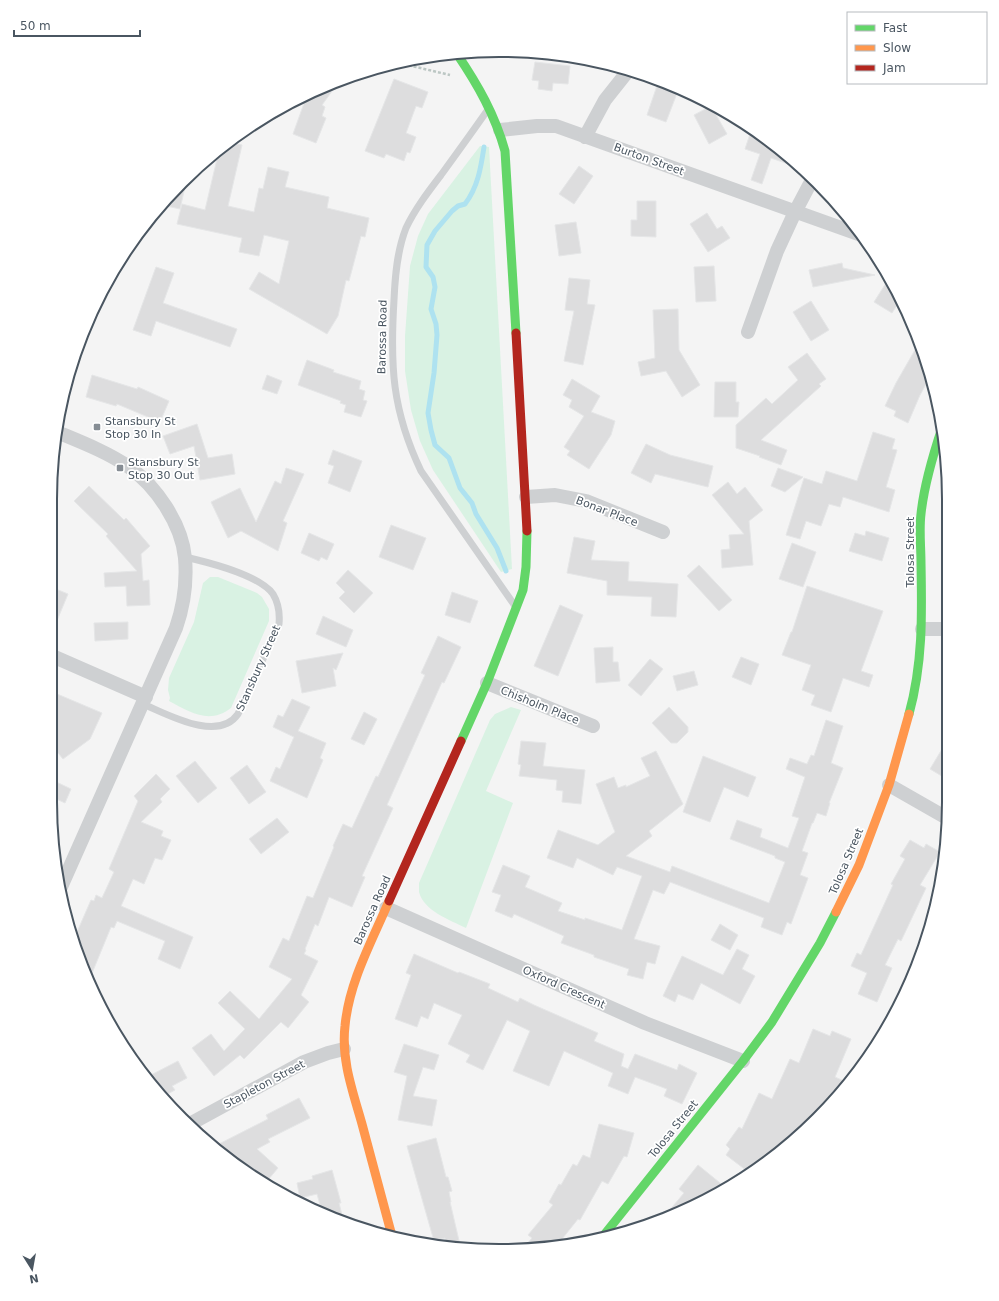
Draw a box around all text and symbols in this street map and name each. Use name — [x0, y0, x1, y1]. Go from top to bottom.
scale bar — [14, 12, 140, 38]
legend — [847, 12, 987, 84]
text: 50 m — [20, 19, 51, 33]
text: Fast — [883, 21, 907, 35]
text: Slow — [883, 41, 911, 55]
text: Jam — [882, 61, 906, 75]
street label: Burton Street — [612, 141, 686, 178]
street label: Barossa Road — [375, 300, 390, 374]
place label: Stansbury St Stop 30 In — [105, 415, 176, 441]
marker: Stansbury St Stop 30 In — [92, 422, 102, 432]
place label: Stansbury St Stop 30 Out — [128, 456, 199, 482]
marker: Stansbury St Stop 30 Out — [115, 463, 125, 473]
street label: Bonar Place — [574, 494, 640, 529]
street label: Tolosa Street — [904, 516, 917, 588]
street label: Stansbury Street — [234, 623, 284, 713]
street label: Chisholm Place — [499, 684, 581, 727]
street label: Tolosa Street — [826, 825, 867, 897]
street label: Barossa Road — [351, 873, 394, 947]
street label: Oxford Crescent — [520, 963, 608, 1012]
street label: Stapleton Street — [222, 1057, 308, 1111]
street label: Tolosa Street — [645, 1097, 701, 1162]
north arrow — [12, 1249, 52, 1289]
text: N — [28, 1271, 40, 1286]

